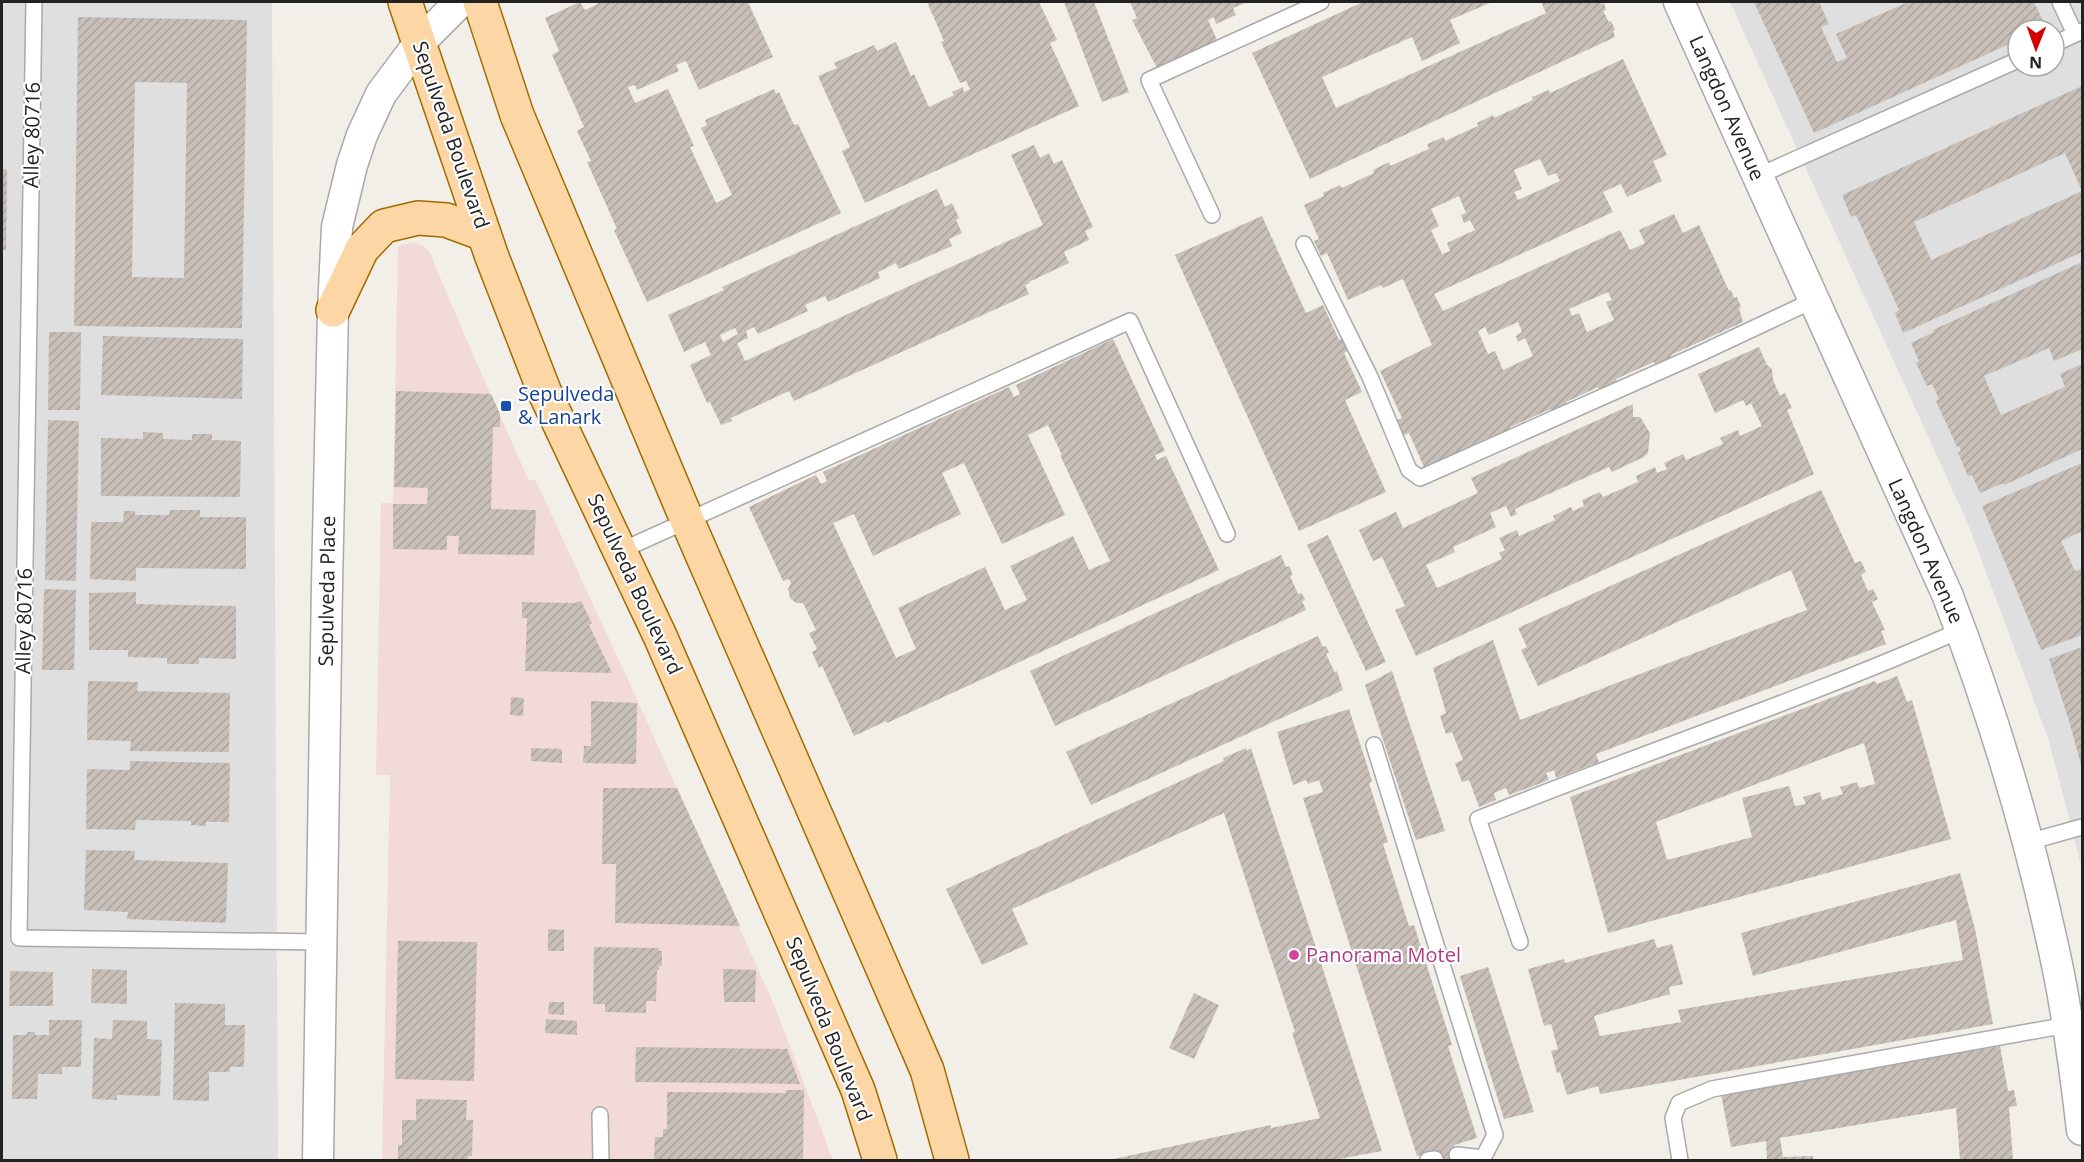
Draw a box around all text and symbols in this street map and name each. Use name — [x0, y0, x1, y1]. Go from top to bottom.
north arrow — [2006, 18, 2066, 78]
street label: Langdon Avenue — [1683, 31, 1772, 185]
street label: Sepulveda Boulevard — [407, 38, 496, 232]
text: N — [2029, 52, 2042, 74]
street label: Alley 80716 — [17, 82, 46, 188]
place label: Sepulveda & Lanark — [518, 380, 614, 430]
marker: Sepulveda & Lanark — [499, 399, 513, 413]
street label: Langdon Avenue — [1882, 474, 1971, 628]
street label: Sepulveda Boulevard — [582, 489, 689, 679]
street label: Sepulveda Place — [312, 516, 341, 666]
street label: Alley 80716 — [9, 568, 38, 674]
street label: Sepulveda Boulevard — [780, 933, 879, 1125]
place label: Panorama Motel — [1306, 941, 1461, 968]
marker: Panorama Motel — [1287, 948, 1301, 962]

